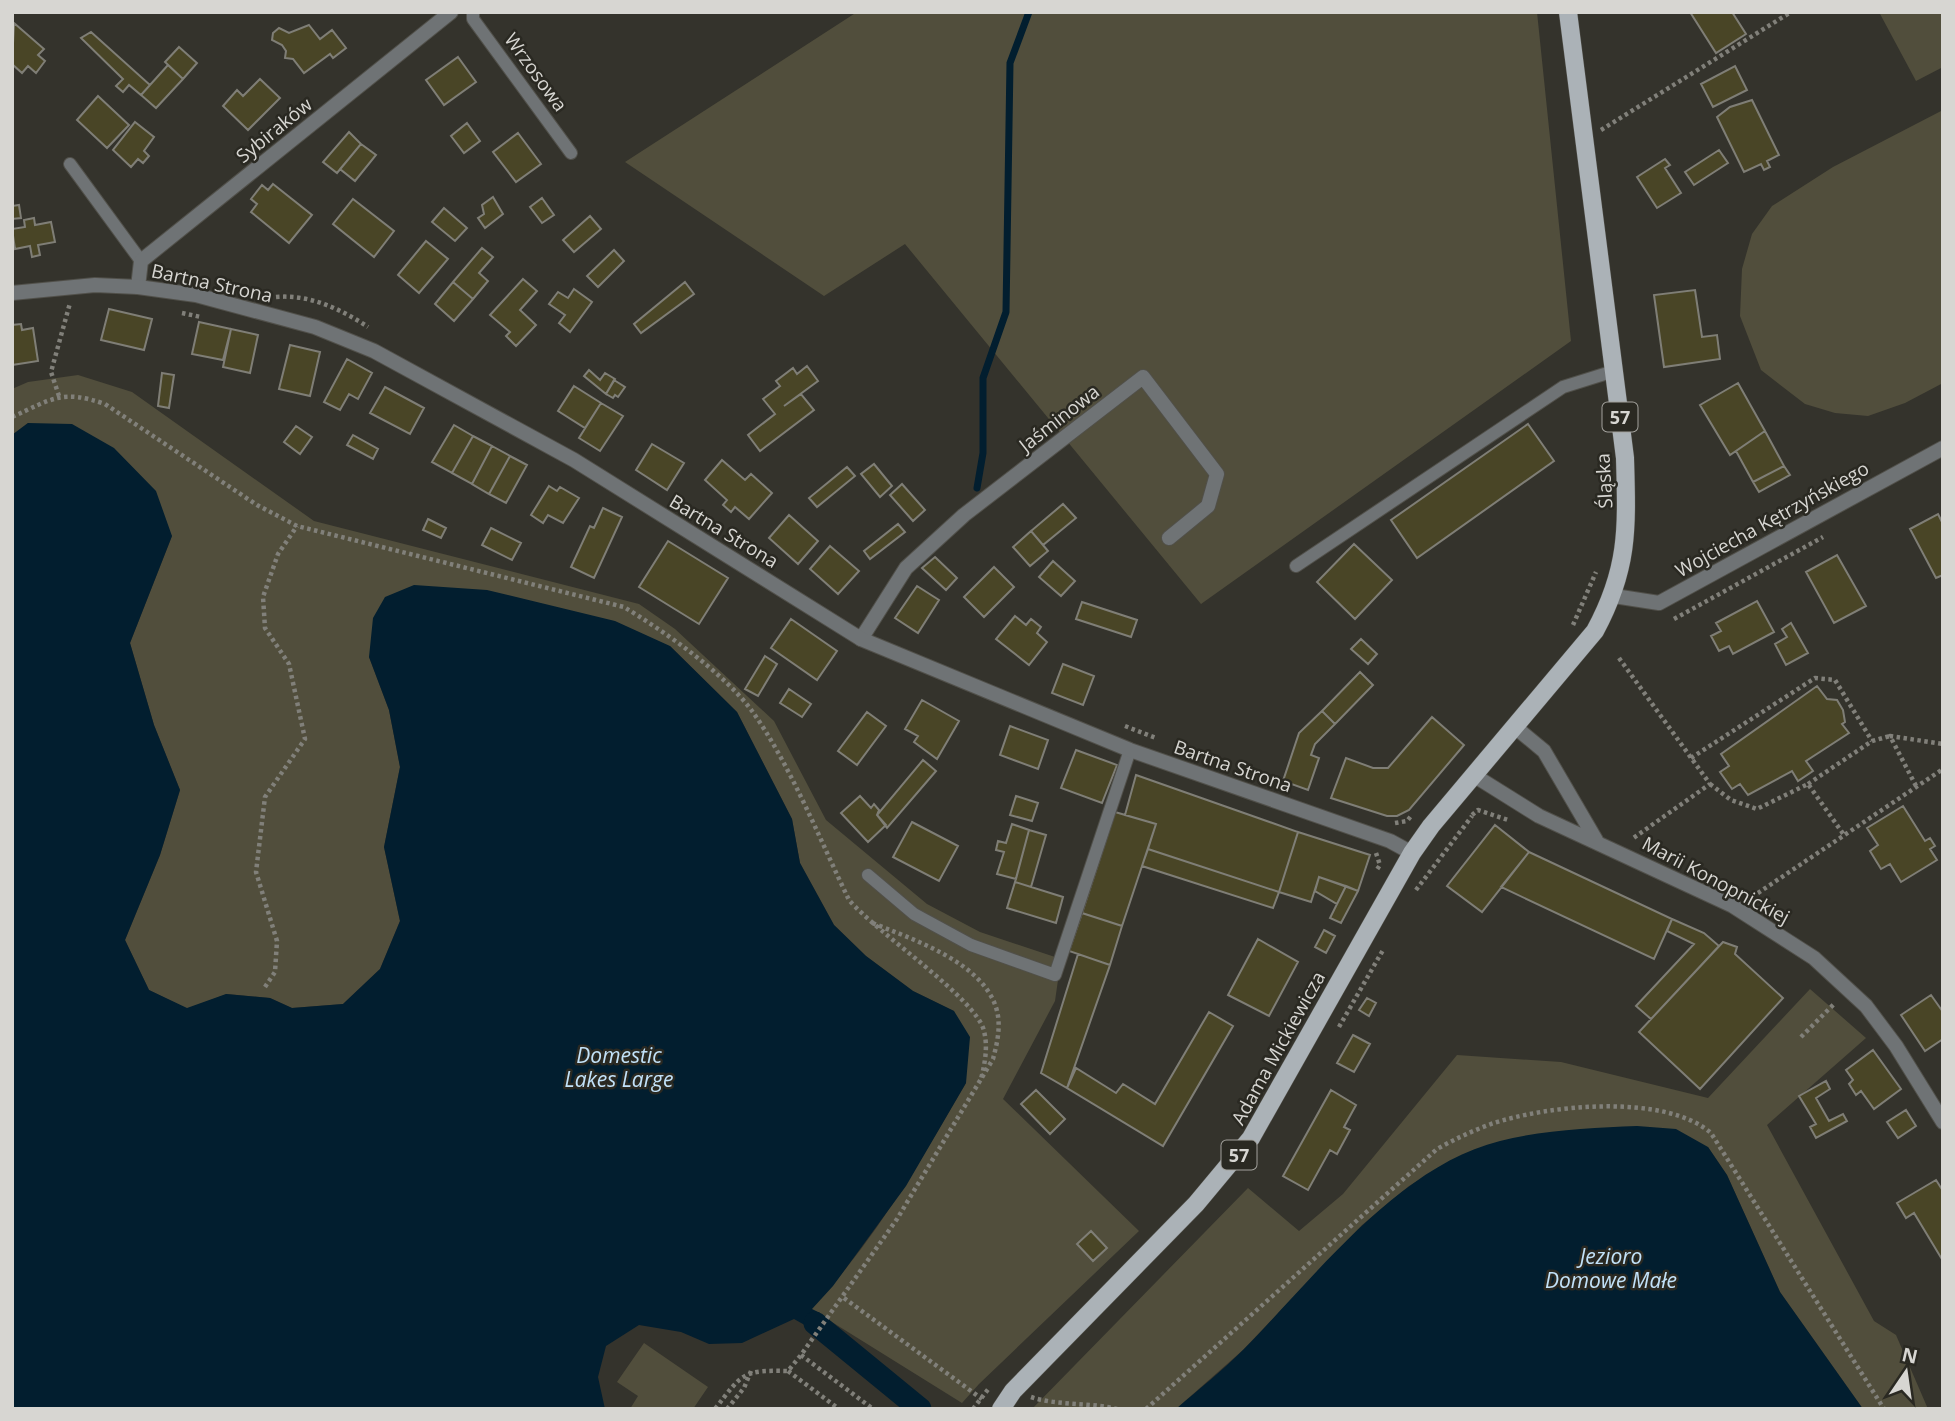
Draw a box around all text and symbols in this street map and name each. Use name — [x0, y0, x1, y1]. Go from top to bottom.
street label: Wrzosowa — [499, 27, 573, 117]
street label: Sybiraków — [231, 91, 318, 169]
street label: Bartna Strona — [149, 257, 275, 309]
street label: Jaśminowa — [1012, 378, 1105, 459]
road number: 57 — [1602, 402, 1638, 432]
street label: Śląska — [1590, 453, 1618, 509]
street label: Wojciecha Kętrzyńskiego — [1670, 455, 1874, 583]
street label: Bartna Strona — [665, 488, 783, 574]
street label: Bartna Strona — [1171, 734, 1295, 798]
street label: Marii Konopnickiej — [1638, 830, 1794, 930]
street label: Adama Mickiewicza — [1225, 967, 1331, 1129]
water label: Domestic Lakes Large — [565, 1041, 673, 1093]
road number: 57 — [1222, 1140, 1256, 1170]
water label: Jezioro Domowe Małe — [1545, 1242, 1677, 1294]
north arrow — [1871, 1337, 1941, 1407]
text: N — [1899, 1341, 1920, 1370]

